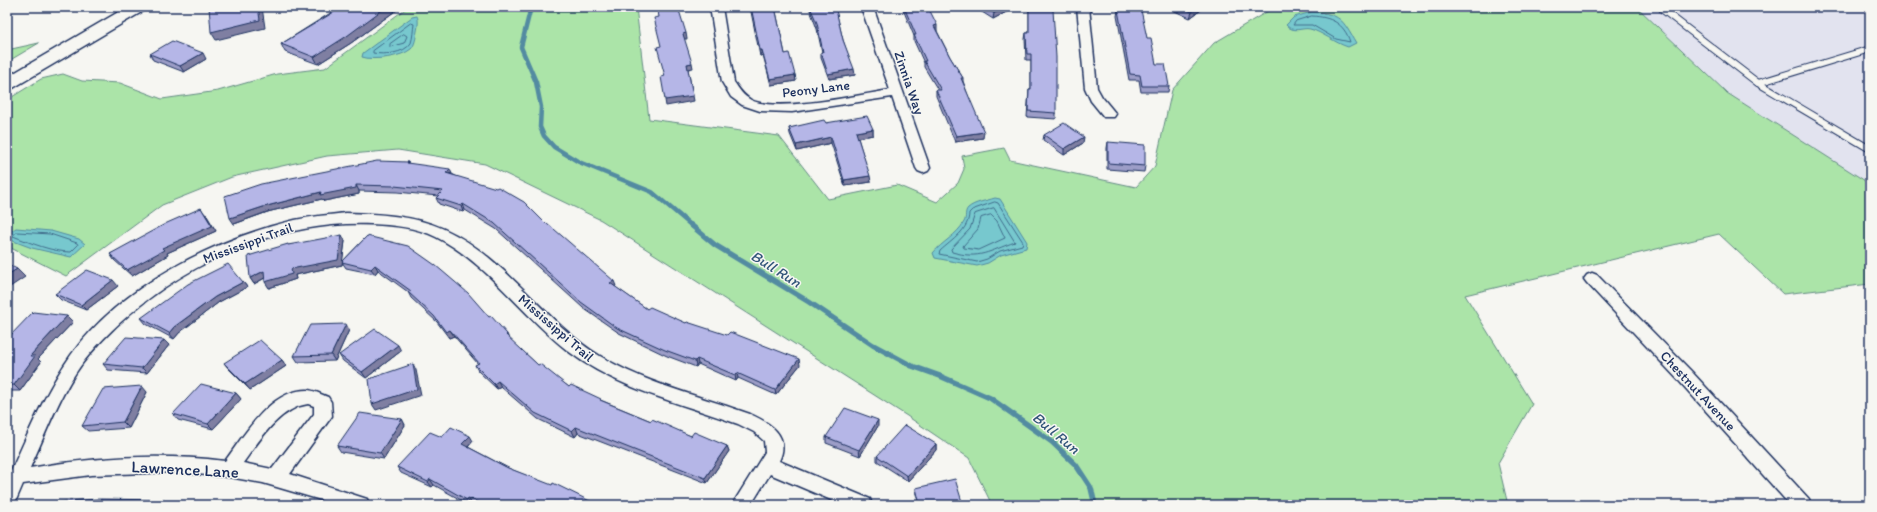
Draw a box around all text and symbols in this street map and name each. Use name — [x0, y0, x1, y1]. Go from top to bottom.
street label: Zinnia Way — [890, 49, 928, 117]
street label: Peony Lane — [781, 76, 851, 102]
street label: Mississippi Trail — [201, 219, 295, 267]
water label: Bull Run — [748, 247, 805, 292]
street label: Mississippi Trail — [515, 291, 597, 365]
street label: Chestnut Avenue — [1657, 347, 1740, 435]
water label: Bull Run — [1029, 408, 1084, 458]
street label: Lawrence Lane — [131, 456, 239, 482]

